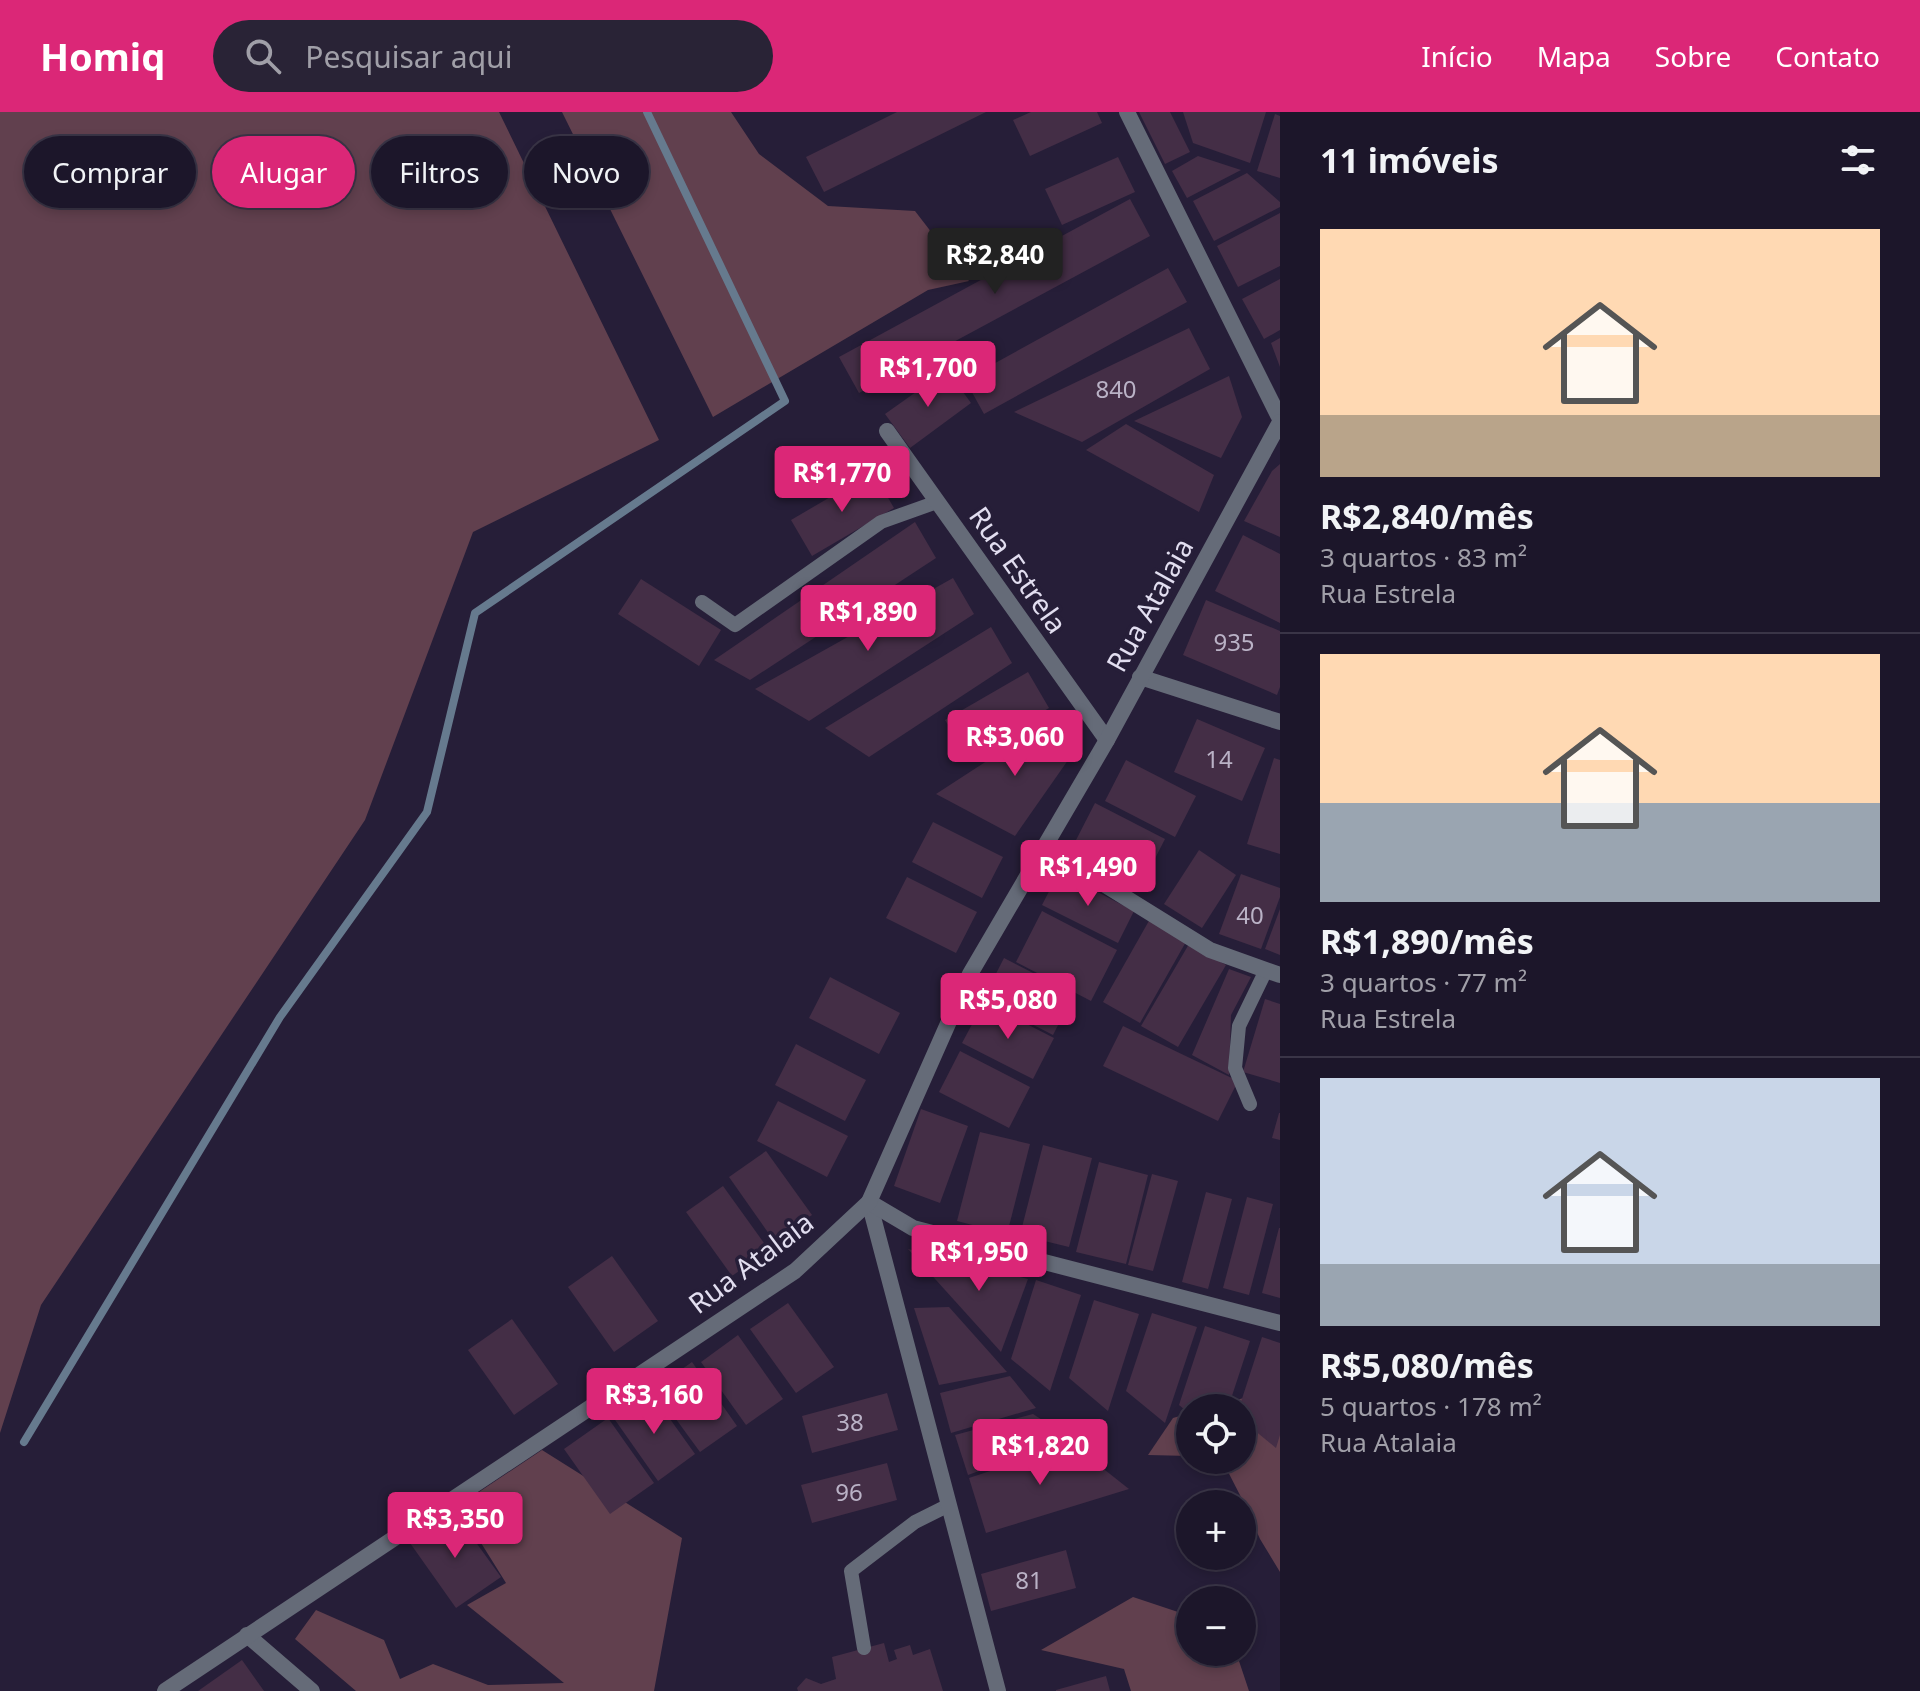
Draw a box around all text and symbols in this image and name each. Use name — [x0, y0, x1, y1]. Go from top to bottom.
search box — [213, 20, 773, 92]
text: Homiq — [40, 30, 165, 82]
icon: search — [241, 34, 285, 78]
text: Pesquisar aqui — [305, 36, 512, 77]
text: Início — [1421, 37, 1493, 75]
text: Mapa — [1537, 37, 1611, 75]
text: Sobre — [1655, 37, 1731, 75]
text: Contato — [1775, 37, 1880, 75]
chip: Comprar — [24, 136, 196, 208]
chip: Alugar — [212, 136, 355, 208]
chip: Filtros — [371, 136, 508, 208]
chip: Novo — [524, 136, 649, 208]
text: 11 imóveis — [1320, 137, 1499, 183]
icon: filters — [1836, 138, 1880, 182]
pin: R$2,840 — [921, 228, 1069, 296]
text: R$2,840 — [946, 236, 1044, 272]
icon: home — [1528, 281, 1672, 425]
pin: R$1,700 — [854, 341, 1002, 409]
text: R$1,700 — [879, 349, 977, 385]
house number: 840 — [1095, 372, 1137, 405]
pin: R$1,770 — [768, 446, 916, 514]
text: R$1,770 — [793, 454, 891, 490]
text: R$2,840/mês — [1320, 493, 1534, 539]
street label: Rua Estrela — [961, 499, 1076, 640]
street label: Rua Atalaia — [1097, 531, 1201, 678]
text: 3 quartos · 83 m² — [1320, 539, 1527, 575]
text: Rua Estrela — [1320, 575, 1456, 611]
pin: R$1,890 — [794, 585, 942, 653]
text: R$1,890 — [819, 593, 917, 629]
house number: 935 — [1213, 625, 1255, 658]
icon: home — [1528, 706, 1672, 850]
pin: R$3,060 — [941, 710, 1089, 778]
text: R$3,060 — [966, 718, 1064, 754]
house number: 14 — [1205, 742, 1233, 775]
pin: R$1,490 — [1014, 840, 1162, 908]
text: R$1,490 — [1039, 848, 1137, 884]
house number: 40 — [1236, 898, 1264, 931]
text: R$1,890/mês — [1320, 918, 1534, 964]
text: 3 quartos · 77 m² — [1320, 964, 1527, 1000]
pin: R$5,080 — [934, 973, 1082, 1041]
text: R$5,080 — [959, 981, 1057, 1017]
text: Rua Estrela — [1320, 1000, 1456, 1036]
icon: home — [1528, 1130, 1672, 1274]
street label: Rua Atalaia — [680, 1203, 821, 1322]
pin: R$1,950 — [905, 1225, 1053, 1293]
text: R$1,950 — [930, 1233, 1028, 1269]
text: R$5,080/mês — [1320, 1342, 1534, 1388]
pin: R$3,160 — [580, 1368, 728, 1436]
text: R$3,160 — [605, 1376, 703, 1412]
text: 5 quartos · 178 m² — [1320, 1388, 1542, 1424]
map controls — [1176, 1394, 1256, 1666]
button: locate — [1176, 1394, 1256, 1474]
house number: 38 — [836, 1405, 864, 1438]
pin: R$1,820 — [966, 1419, 1114, 1487]
text: Rua Atalaia — [1320, 1424, 1457, 1460]
text: R$1,820 — [991, 1427, 1089, 1463]
house number: 96 — [835, 1475, 863, 1508]
button: + — [1176, 1490, 1256, 1570]
pin: R$3,350 — [381, 1492, 529, 1560]
text: R$3,350 — [406, 1500, 504, 1536]
house number: 81 — [1015, 1563, 1043, 1596]
button: − — [1176, 1586, 1256, 1666]

